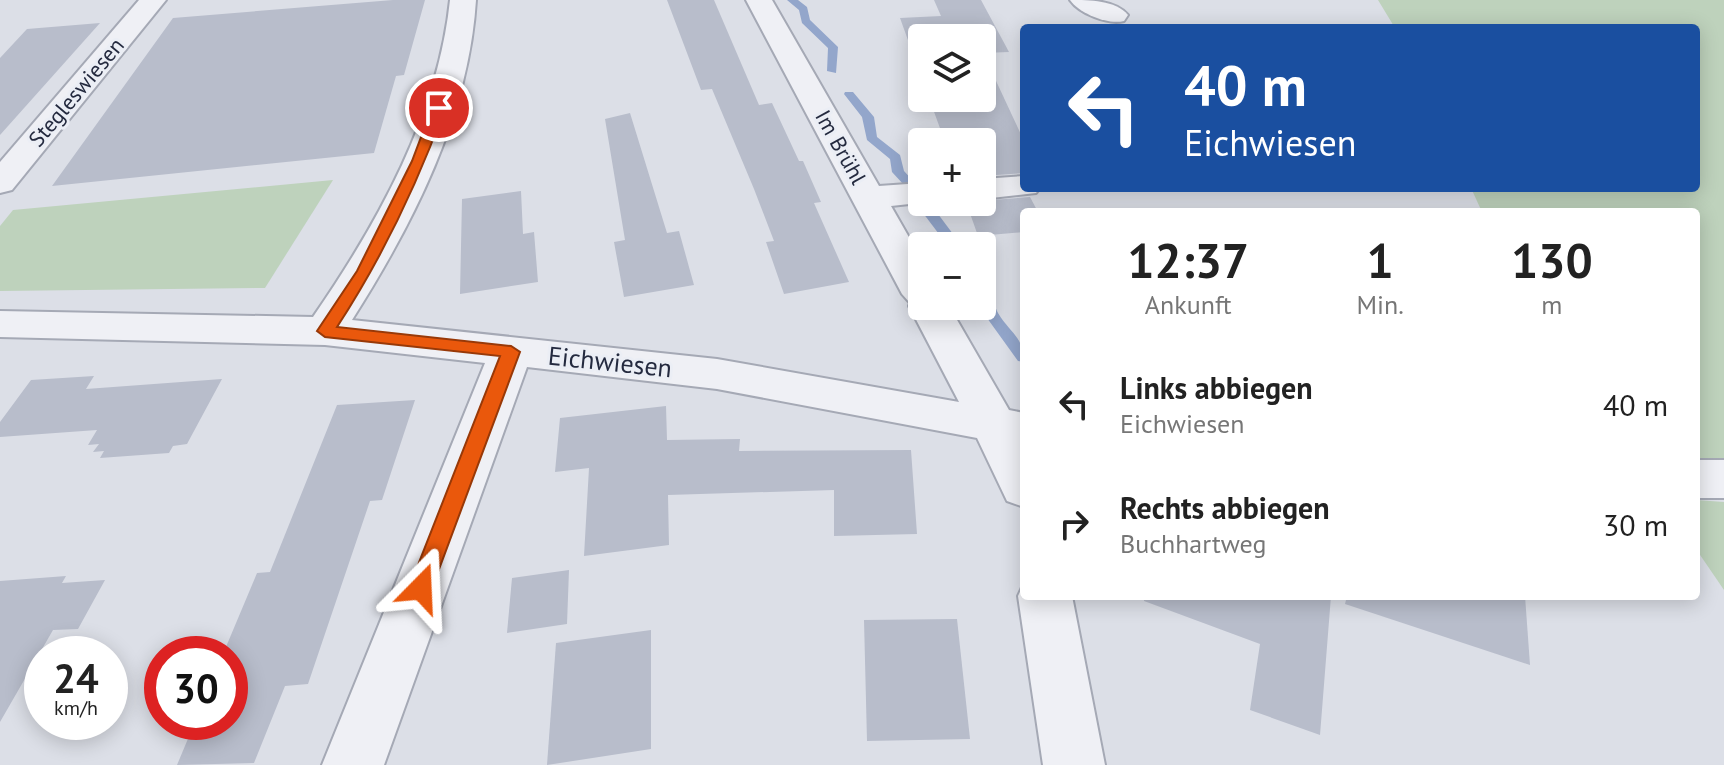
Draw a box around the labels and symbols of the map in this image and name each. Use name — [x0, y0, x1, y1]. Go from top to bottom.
street label: Stegleswiesen — [22, 32, 130, 152]
pin — [405, 74, 473, 142]
street label: Im Brühl — [809, 105, 873, 190]
street label: Eichwiesen — [546, 339, 674, 384]
position arrow — [379, 546, 463, 630]
speed limit sign: 30 — [144, 636, 248, 740]

